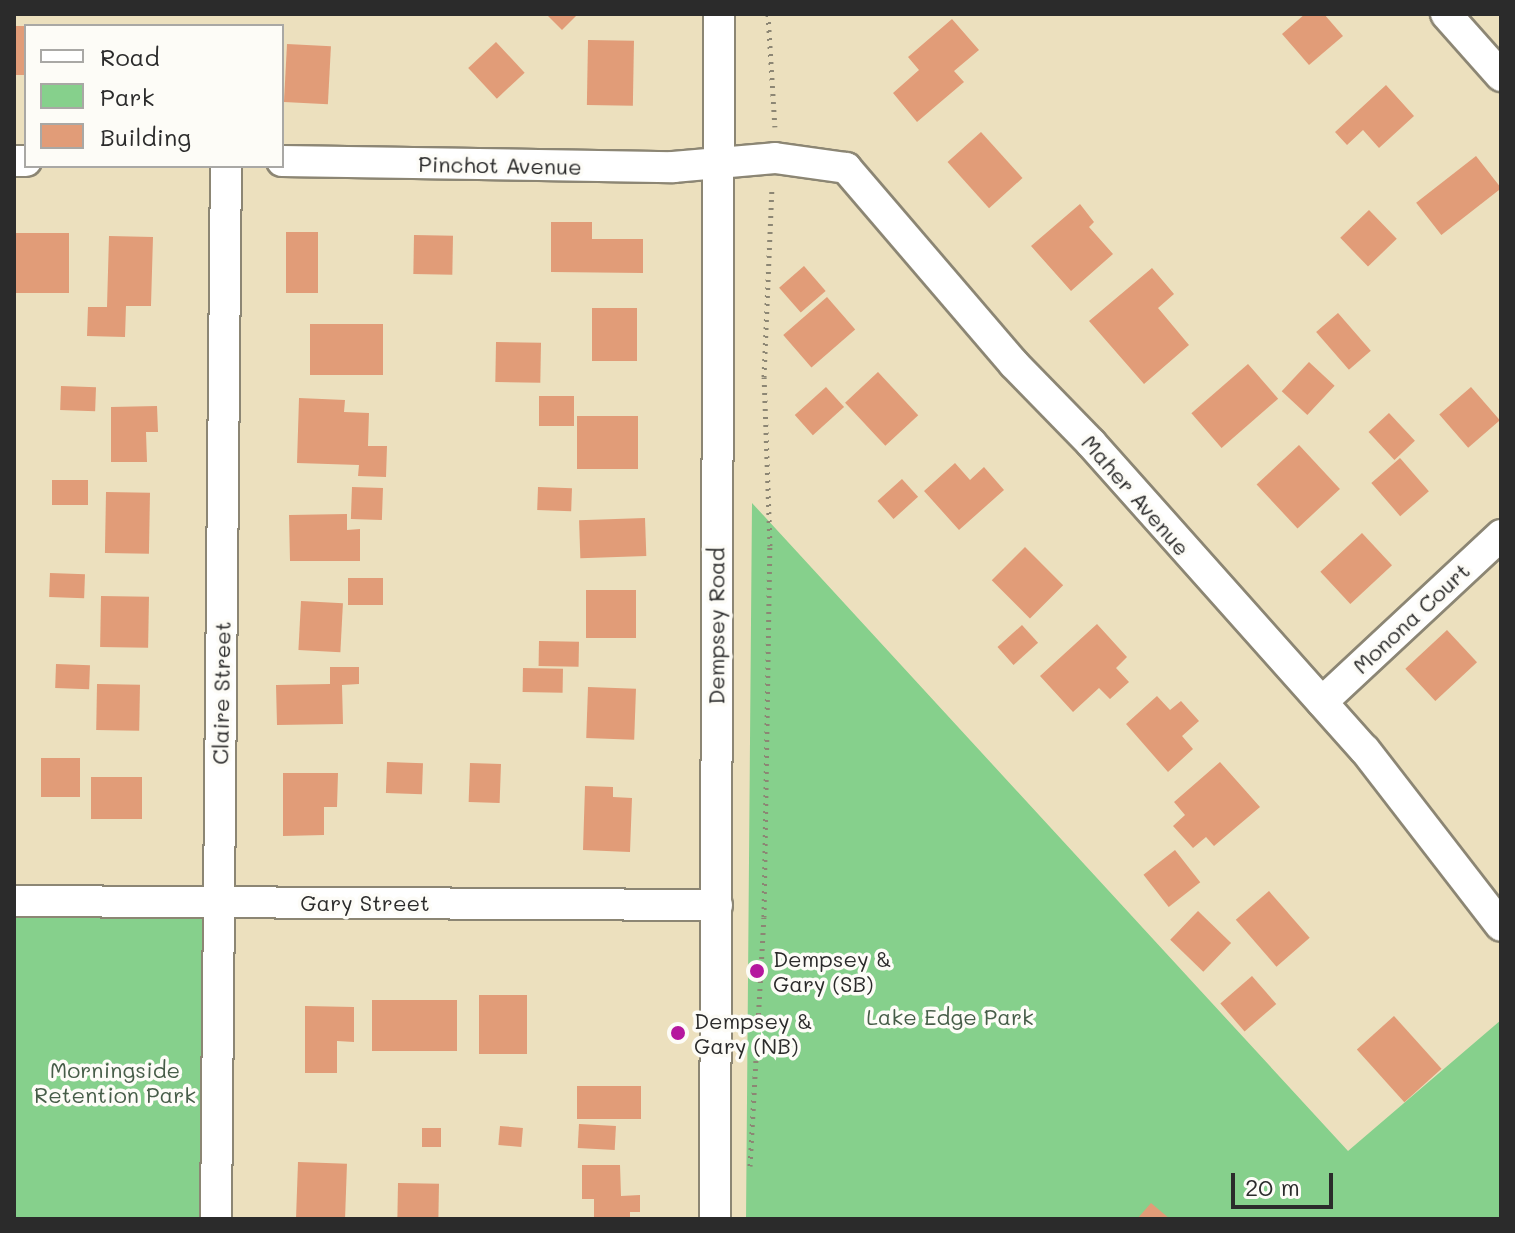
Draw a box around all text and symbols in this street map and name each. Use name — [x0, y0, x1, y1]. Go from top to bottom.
legend — [24, 24, 284, 168]
text: Road — [100, 41, 160, 72]
text: Park — [100, 81, 154, 112]
text: Building — [100, 121, 191, 152]
street label: Pinchot Avenue — [418, 150, 582, 180]
street label: Maher Avenue — [1076, 429, 1196, 561]
street label: Dempsey Road — [703, 547, 729, 705]
street label: Monona Court — [1347, 557, 1475, 679]
street label: Claire Street — [207, 621, 235, 765]
street label: Gary Street — [300, 890, 430, 916]
place label: Dempsey & Gary (SB) — [773, 945, 892, 996]
marker: Dempsey & Gary (SB) — [748, 962, 766, 980]
park label: Lake Edge Park — [866, 1004, 1034, 1030]
place label: Dempsey & Gary (NB) — [694, 1007, 813, 1058]
marker: Dempsey & Gary (NB) — [669, 1024, 687, 1042]
park label: Morningside Retention Park — [34, 1056, 196, 1108]
scale bar — [1235, 1157, 1337, 1207]
text: 20 m — [1245, 1171, 1300, 1202]

